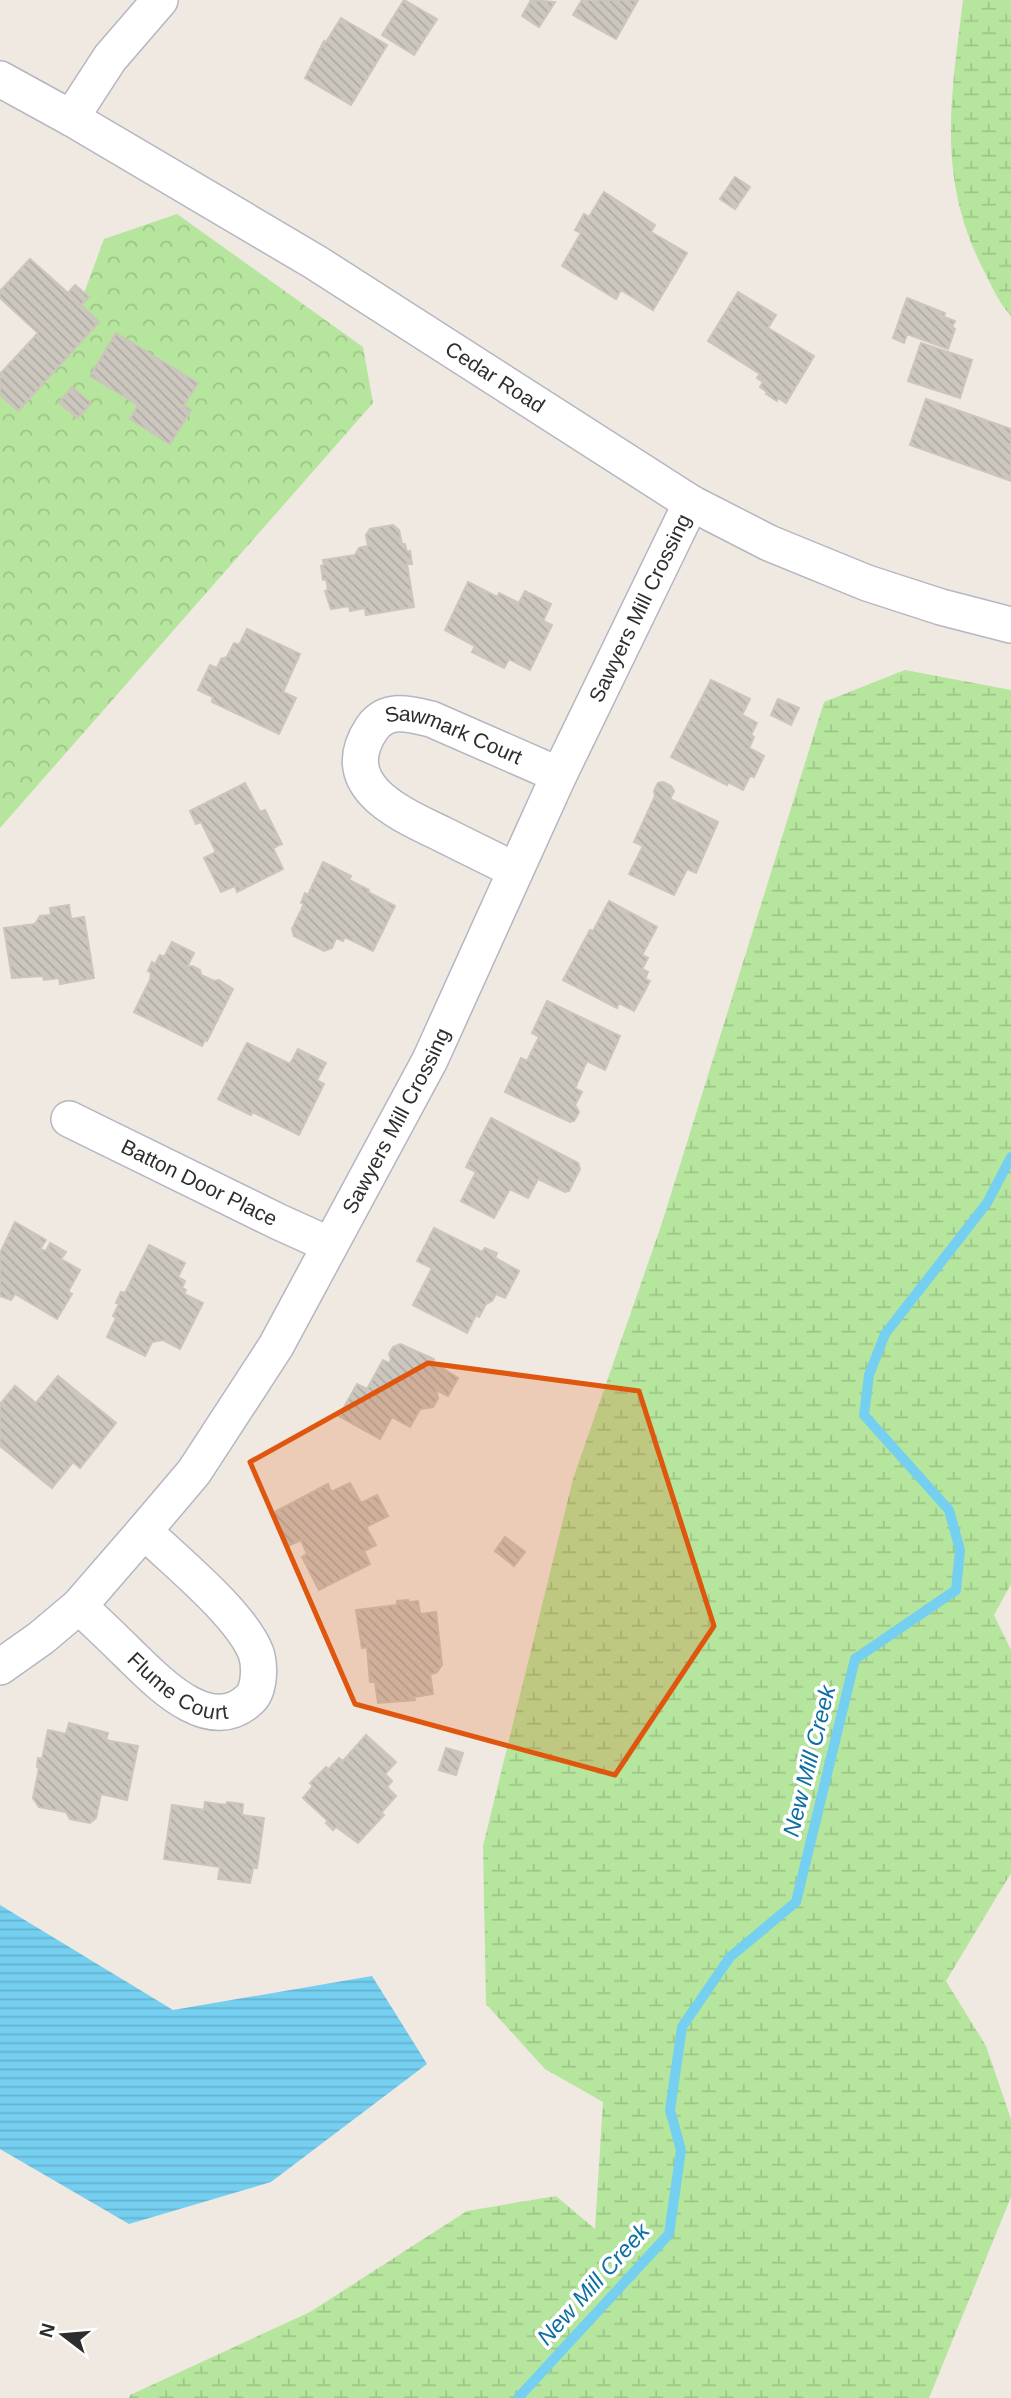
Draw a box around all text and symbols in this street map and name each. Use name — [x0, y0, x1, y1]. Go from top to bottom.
street label: Cedar Road — [441, 337, 549, 417]
street label: Sawyers Mill Crossing — [584, 510, 695, 706]
street label: Sawmark Court — [383, 701, 526, 769]
street label: Sawyers Mill Crossing — [337, 1024, 454, 1218]
street label: Batton Door Place — [118, 1135, 281, 1230]
street label: Flume Court — [123, 1647, 229, 1723]
water label: New Mill Creek — [778, 1681, 841, 1839]
water label: New Mill Creek — [532, 2217, 655, 2350]
north arrow — [28, 2300, 98, 2370]
text: N — [35, 2321, 59, 2340]

